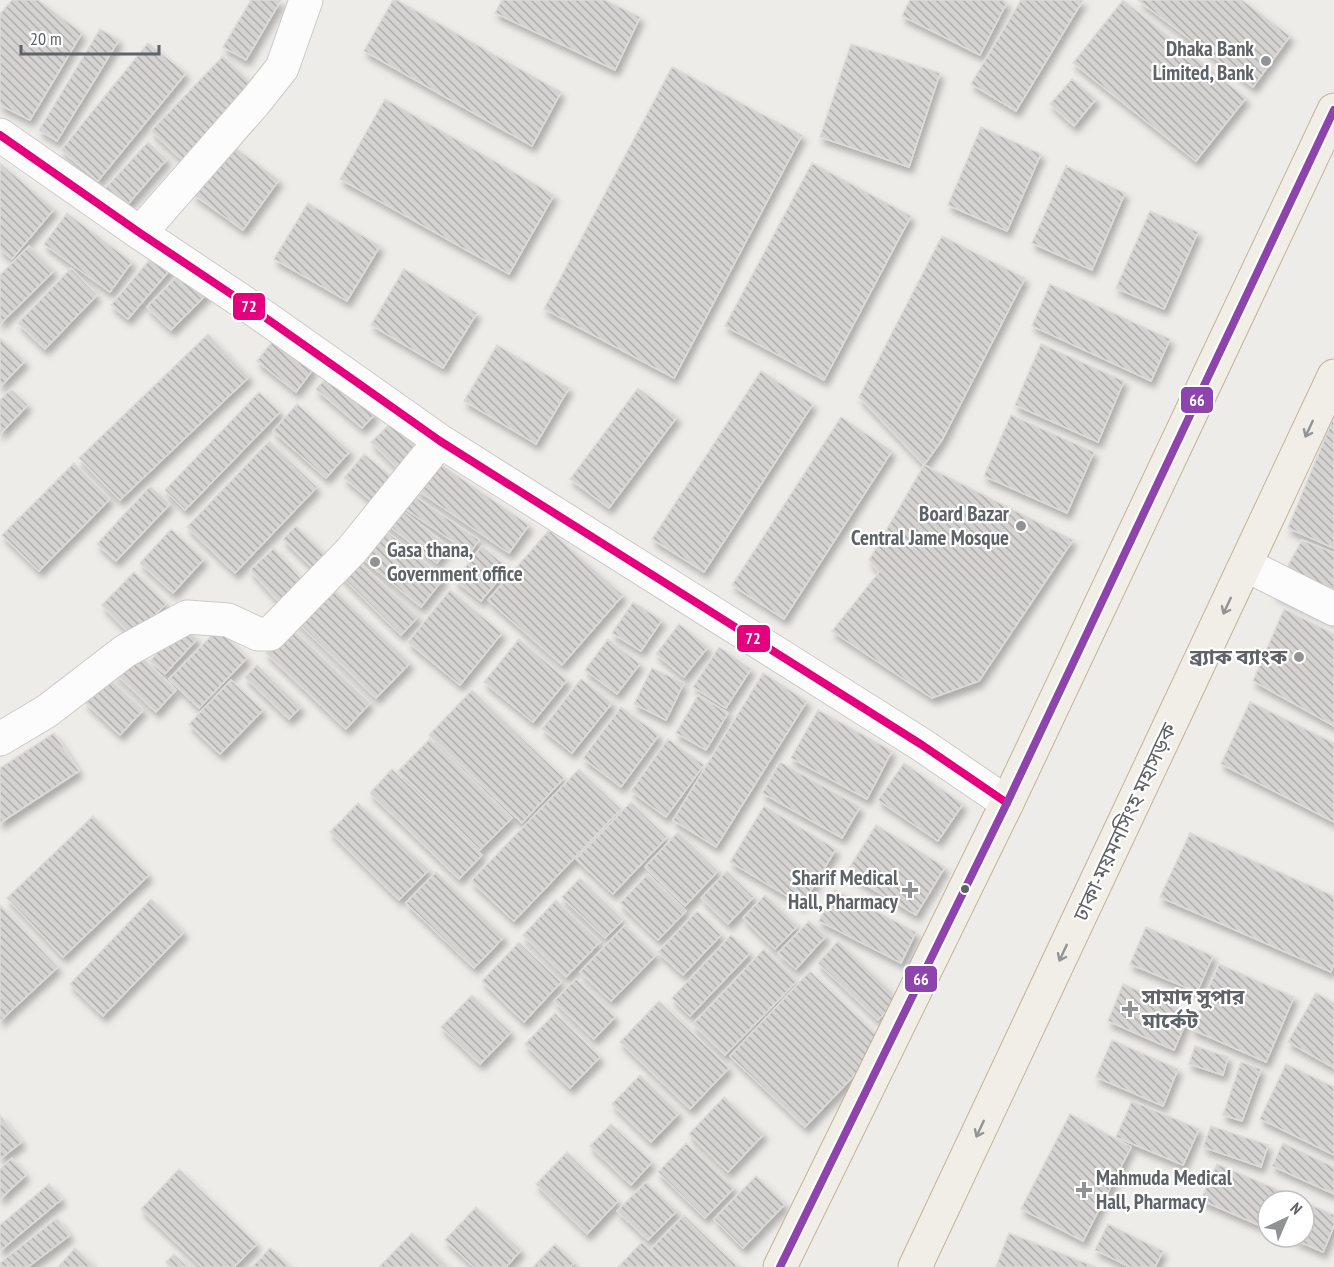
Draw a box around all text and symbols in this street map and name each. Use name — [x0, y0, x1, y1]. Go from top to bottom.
scale bar — [21, 18, 159, 56]
text: 20 m — [30, 27, 62, 50]
place label: Dhaka Bank Limited, Bank — [1153, 35, 1254, 86]
marker: Dhaka Bank Limited, Bank — [1259, 54, 1273, 68]
line badge: 72 — [232, 292, 266, 321]
text: 72 — [241, 296, 257, 316]
line badge: 66 — [1180, 386, 1214, 414]
text: 66 — [1189, 390, 1205, 410]
one-way arrow — [1303, 420, 1315, 438]
place label: Board Bazar Central Jame Mosque — [851, 500, 1010, 551]
marker: Board Bazar Central Jame Mosque — [1014, 519, 1028, 533]
place label: Gasa thana, Government office — [387, 536, 523, 587]
marker: Gasa thana, Government office — [368, 555, 382, 569]
one-way arrow — [1220, 596, 1232, 614]
line badge: 72 — [736, 624, 771, 653]
text: 72 — [745, 628, 761, 648]
place label: ব্র্যাক ব্যাংক — [1189, 643, 1288, 670]
marker: ব্র্যাক ব্যাংক — [1292, 650, 1306, 664]
street label: ঢাকা-ময়মনসিংহ মহাসড়ক — [1066, 718, 1183, 926]
place label: Sharif Medical Hall, Pharmacy — [788, 864, 899, 915]
marker: Sharif Medical Hall, Pharmacy — [903, 883, 917, 897]
unlabelled marker — [959, 883, 971, 895]
one-way arrow — [1056, 944, 1068, 962]
line badge: 66 — [904, 965, 938, 993]
text: 66 — [913, 969, 929, 989]
place label: সামাদ সুপার মার্কেট — [1141, 983, 1245, 1034]
marker: সামাদ সুপার মার্কেট — [1123, 1002, 1137, 1016]
one-way arrow — [973, 1120, 985, 1138]
place label: Mahmuda Medical Hall, Pharmacy — [1096, 1164, 1233, 1215]
marker: Mahmuda Medical Hall, Pharmacy — [1077, 1183, 1091, 1197]
north arrow — [1256, 1189, 1316, 1249]
text: N — [1286, 1198, 1306, 1218]

